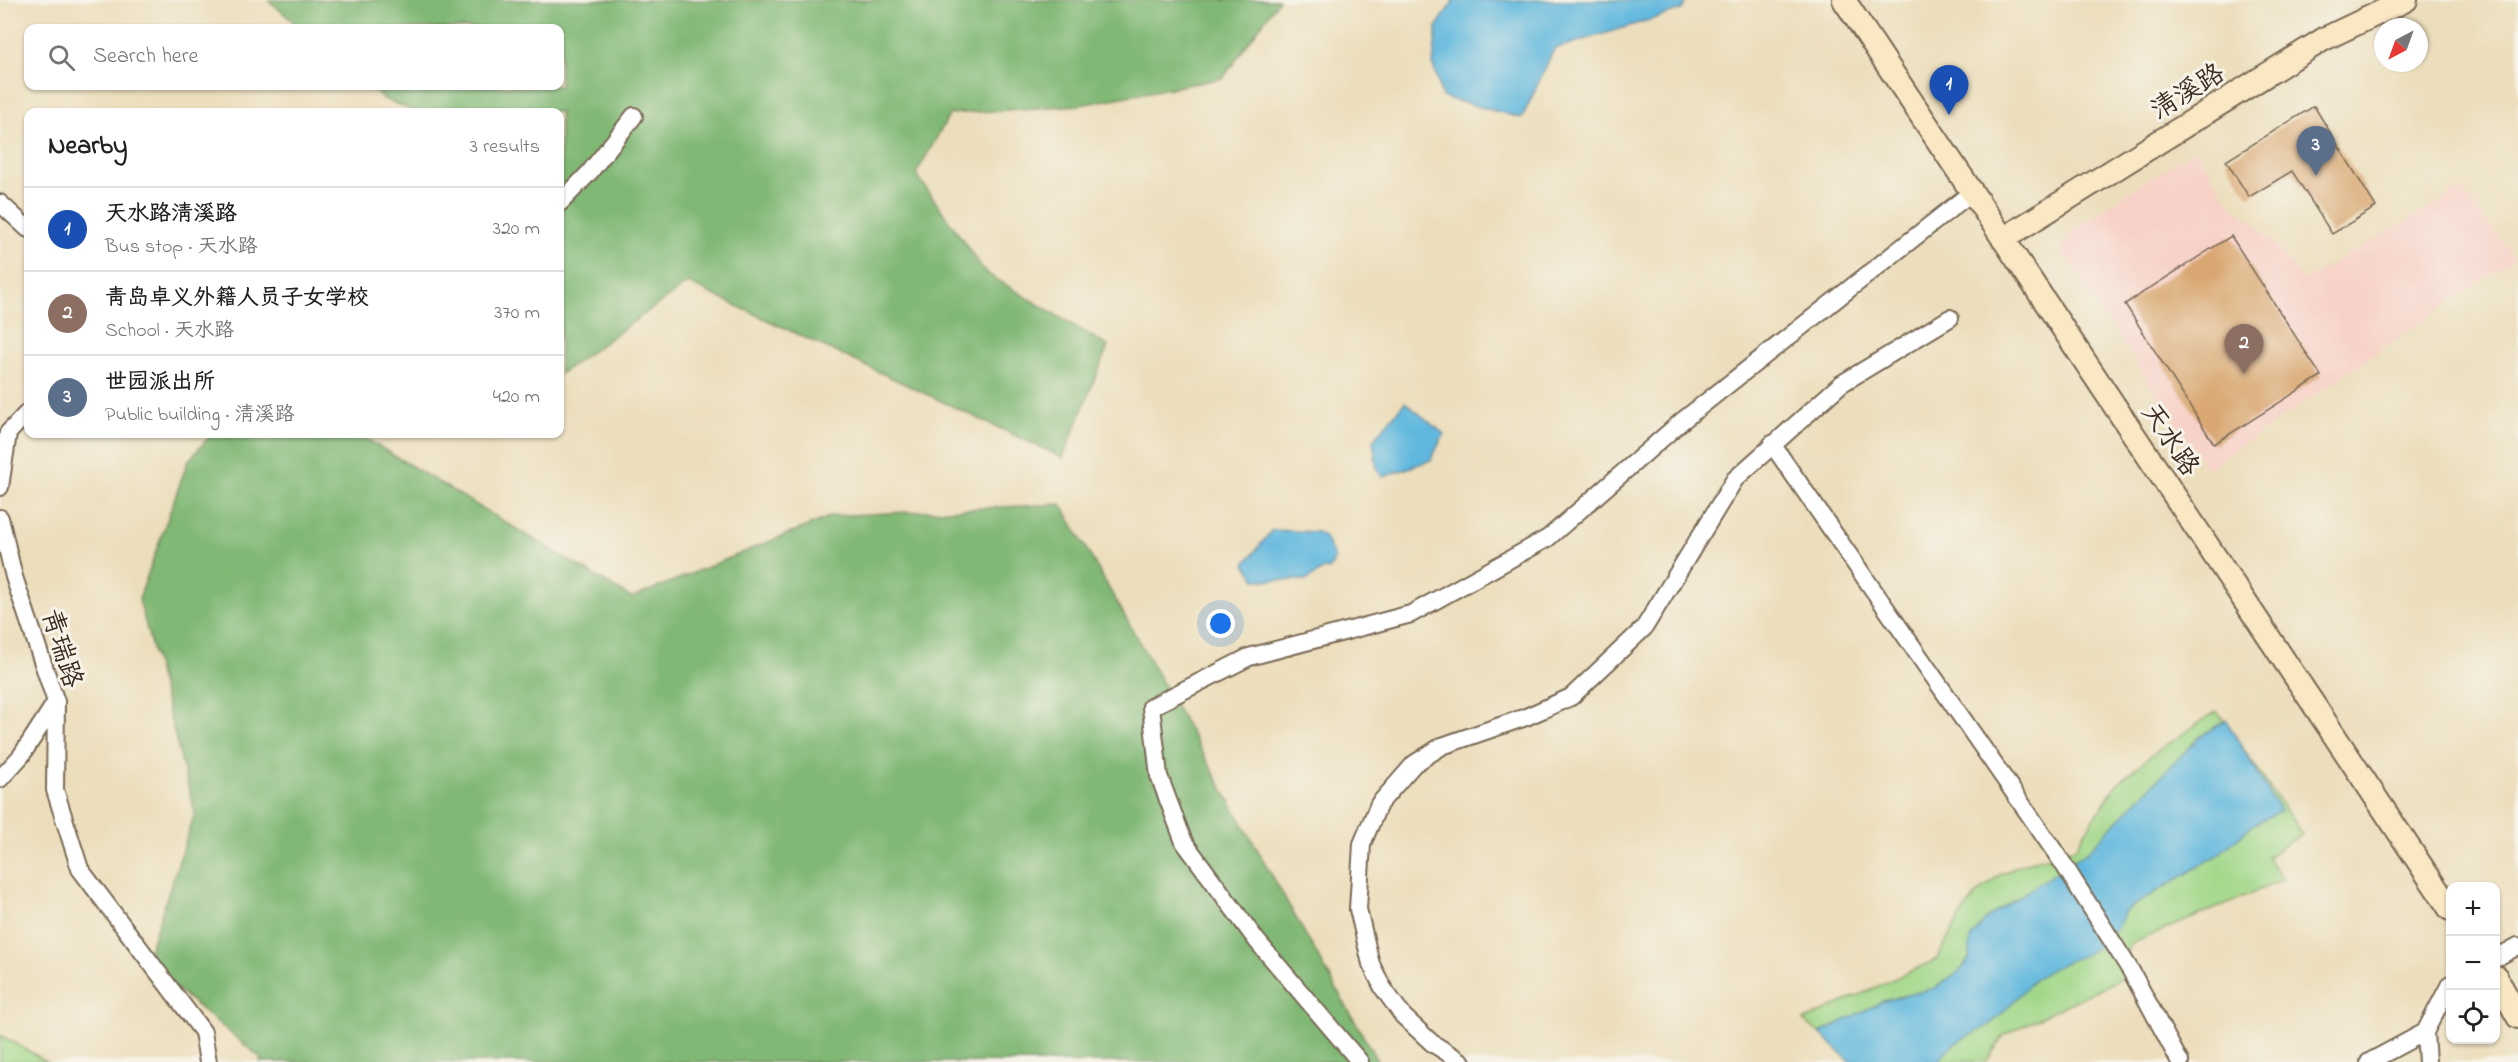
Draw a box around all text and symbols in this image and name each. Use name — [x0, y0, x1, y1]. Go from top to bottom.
north arrow — [2374, 18, 2428, 72]
search box — [24, 24, 564, 90]
icon: search — [45, 41, 78, 74]
text: Search here — [93, 41, 198, 73]
street label: 清溪路 — [2144, 55, 2233, 131]
pin: 1 — [1930, 66, 1968, 115]
pin: 3 — [2296, 126, 2336, 176]
text: Nearby — [48, 128, 127, 166]
text: 3 results — [470, 133, 540, 162]
text: 天水路清溪路 — [105, 199, 237, 231]
text: 1 — [64, 215, 71, 244]
text: 320 m — [493, 215, 540, 244]
text: Bus stop · 天水路 — [105, 233, 257, 262]
text: 青岛卓义外籍人员子女学校 — [105, 283, 369, 315]
text: 2 — [63, 299, 72, 328]
text: 370 m — [494, 299, 540, 328]
text: School · 天水路 — [105, 317, 234, 346]
pin: 2 — [2224, 324, 2264, 374]
text: 世园派出所 — [105, 367, 215, 399]
text: 3 — [63, 383, 72, 412]
text: 420 m — [493, 383, 540, 412]
street label: 天水路 — [2130, 396, 2208, 485]
text: Public building · 清溪路 — [105, 401, 294, 430]
street label: 青瑞路 — [30, 604, 91, 693]
your location — [1206, 609, 1235, 638]
map controls — [2446, 882, 2500, 1044]
button: + — [2446, 882, 2500, 936]
button: − — [2446, 936, 2500, 990]
button: locate — [2446, 990, 2500, 1044]

